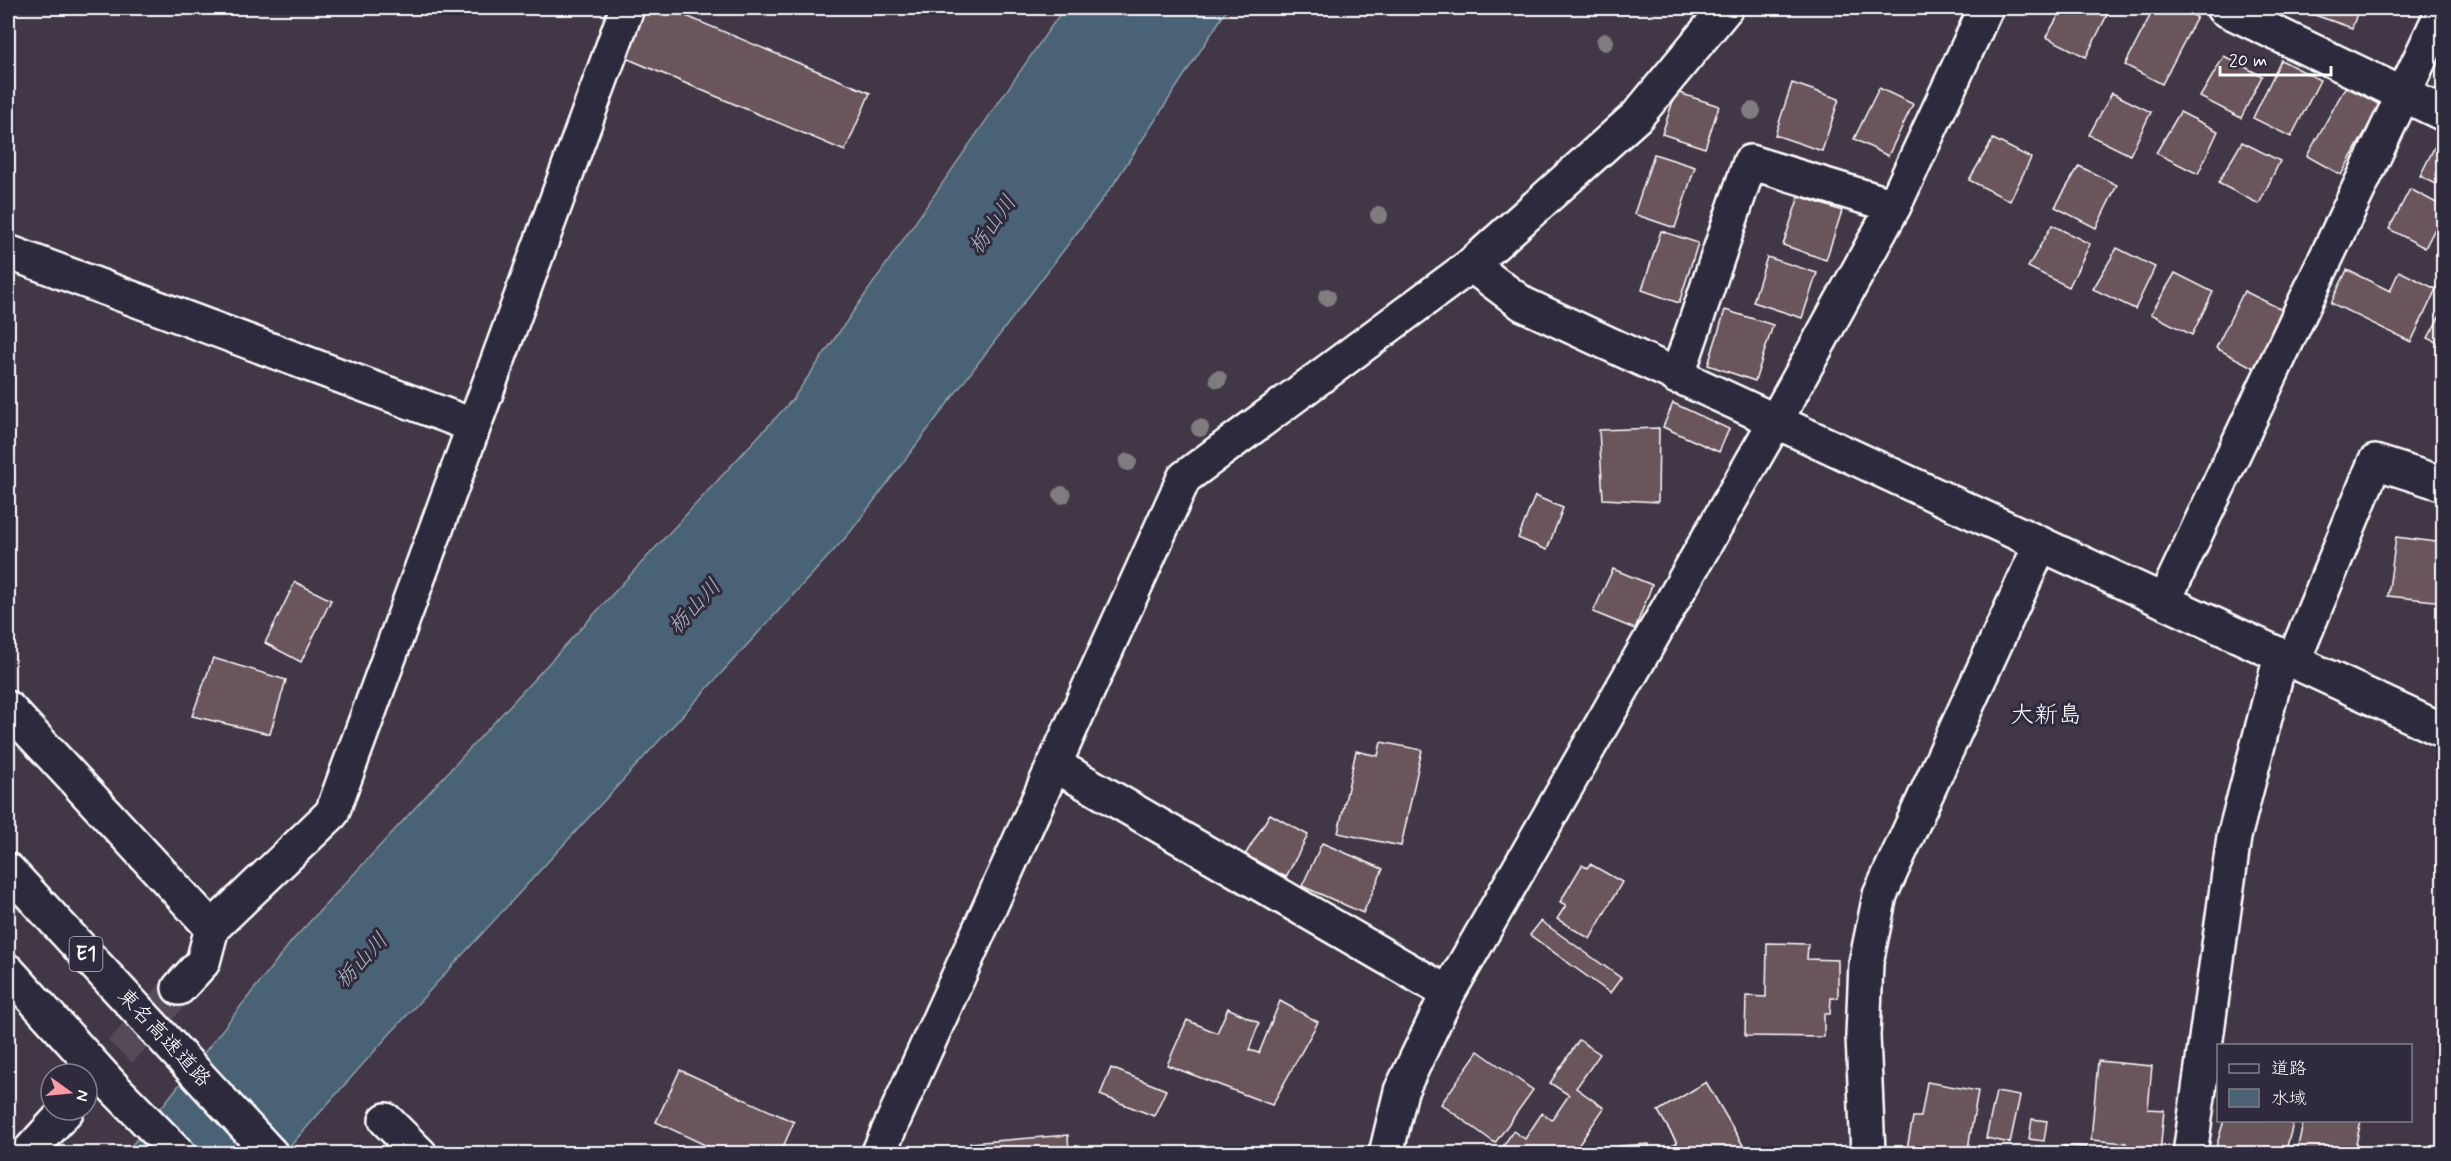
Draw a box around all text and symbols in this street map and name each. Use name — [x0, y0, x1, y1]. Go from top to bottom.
scale bar — [2220, 39, 2331, 77]
text: 20 m — [2229, 49, 2267, 73]
water label: 栃山川 — [963, 190, 1023, 260]
water label: 栃山川 — [662, 573, 728, 641]
district label: 大新島 — [2010, 700, 2082, 731]
water label: 栃山川 — [329, 927, 395, 995]
road number: E1 — [70, 937, 103, 971]
street label: 東名高速道路 — [111, 982, 217, 1094]
legend — [2217, 1044, 2412, 1122]
text: 道路 — [2271, 1057, 2307, 1081]
north arrow — [39, 1062, 99, 1122]
text: 水域 — [2271, 1087, 2307, 1111]
text: N — [71, 1088, 94, 1103]

